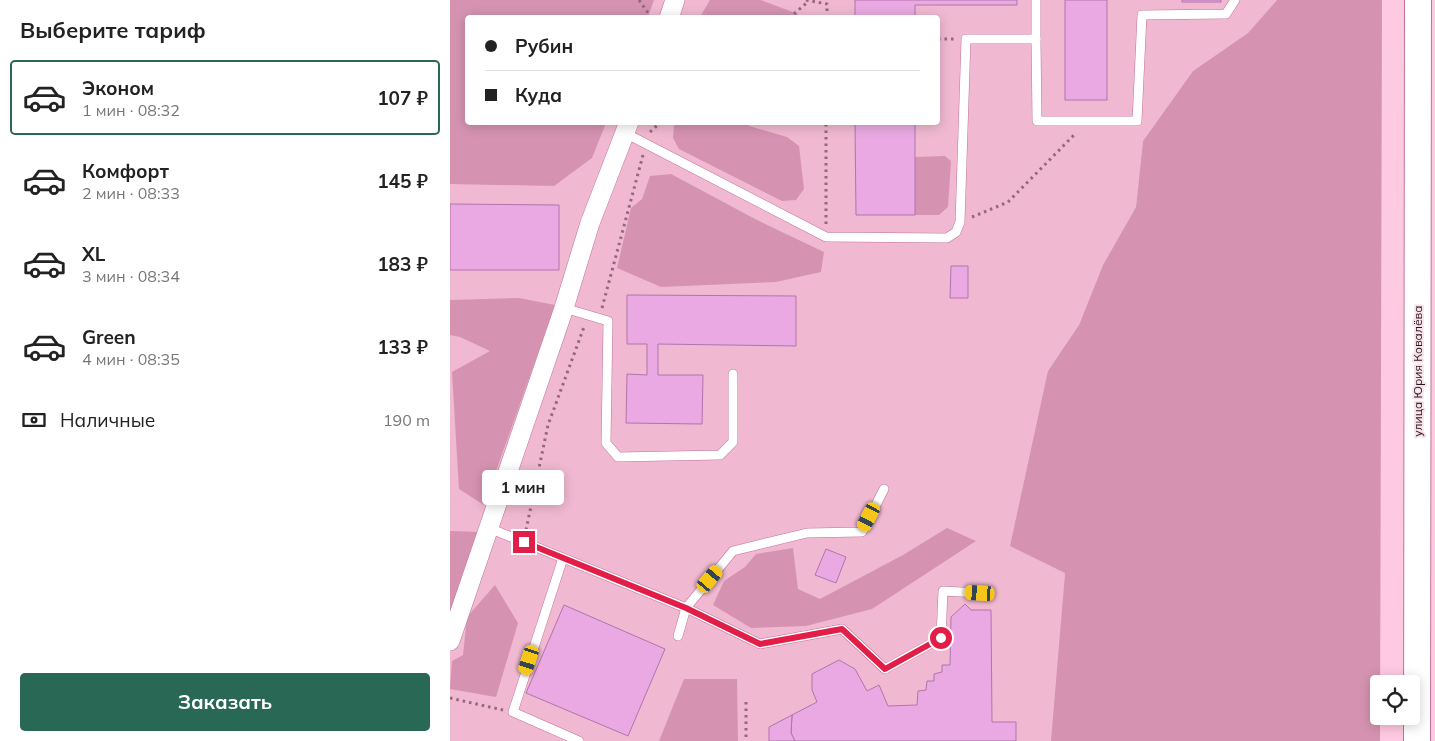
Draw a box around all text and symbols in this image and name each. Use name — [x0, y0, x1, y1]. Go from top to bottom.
text: Выберите тариф — [20, 16, 206, 44]
text: Рубин — [515, 34, 573, 58]
icon: car — [22, 75, 67, 120]
text: Эконом — [82, 76, 154, 100]
text: Куда — [515, 83, 562, 107]
text: 107 ₽ — [377, 86, 428, 110]
text: 1 мин · 08:32 — [82, 100, 180, 120]
icon: car — [22, 158, 67, 203]
text: Комфорт — [82, 159, 169, 183]
text: 145 ₽ — [377, 169, 428, 193]
text: 2 мин · 08:33 — [82, 183, 180, 203]
icon: car — [22, 241, 67, 286]
text: XL — [82, 242, 105, 266]
text: 183 ₽ — [377, 252, 428, 276]
text: 3 мин · 08:34 — [82, 266, 180, 286]
street label: улица Юрия Ковалёва — [1410, 305, 1425, 437]
icon: car — [22, 324, 67, 369]
text: Green — [82, 325, 136, 349]
text: 133 ₽ — [377, 335, 428, 359]
text: 4 мин · 08:35 — [82, 349, 180, 369]
icon: cash — [20, 406, 48, 434]
text: Наличные — [60, 408, 155, 432]
text: 190 m — [383, 410, 430, 430]
callout: 1 мин — [483, 470, 565, 504]
text: 1 мин — [501, 477, 545, 497]
car — [855, 500, 882, 534]
route end — [513, 531, 535, 553]
car — [694, 563, 725, 595]
car — [964, 585, 995, 601]
route start — [930, 627, 952, 649]
car — [517, 643, 540, 677]
button: Заказать — [20, 673, 430, 731]
map controls — [1370, 675, 1420, 725]
button: locate — [1370, 675, 1420, 725]

